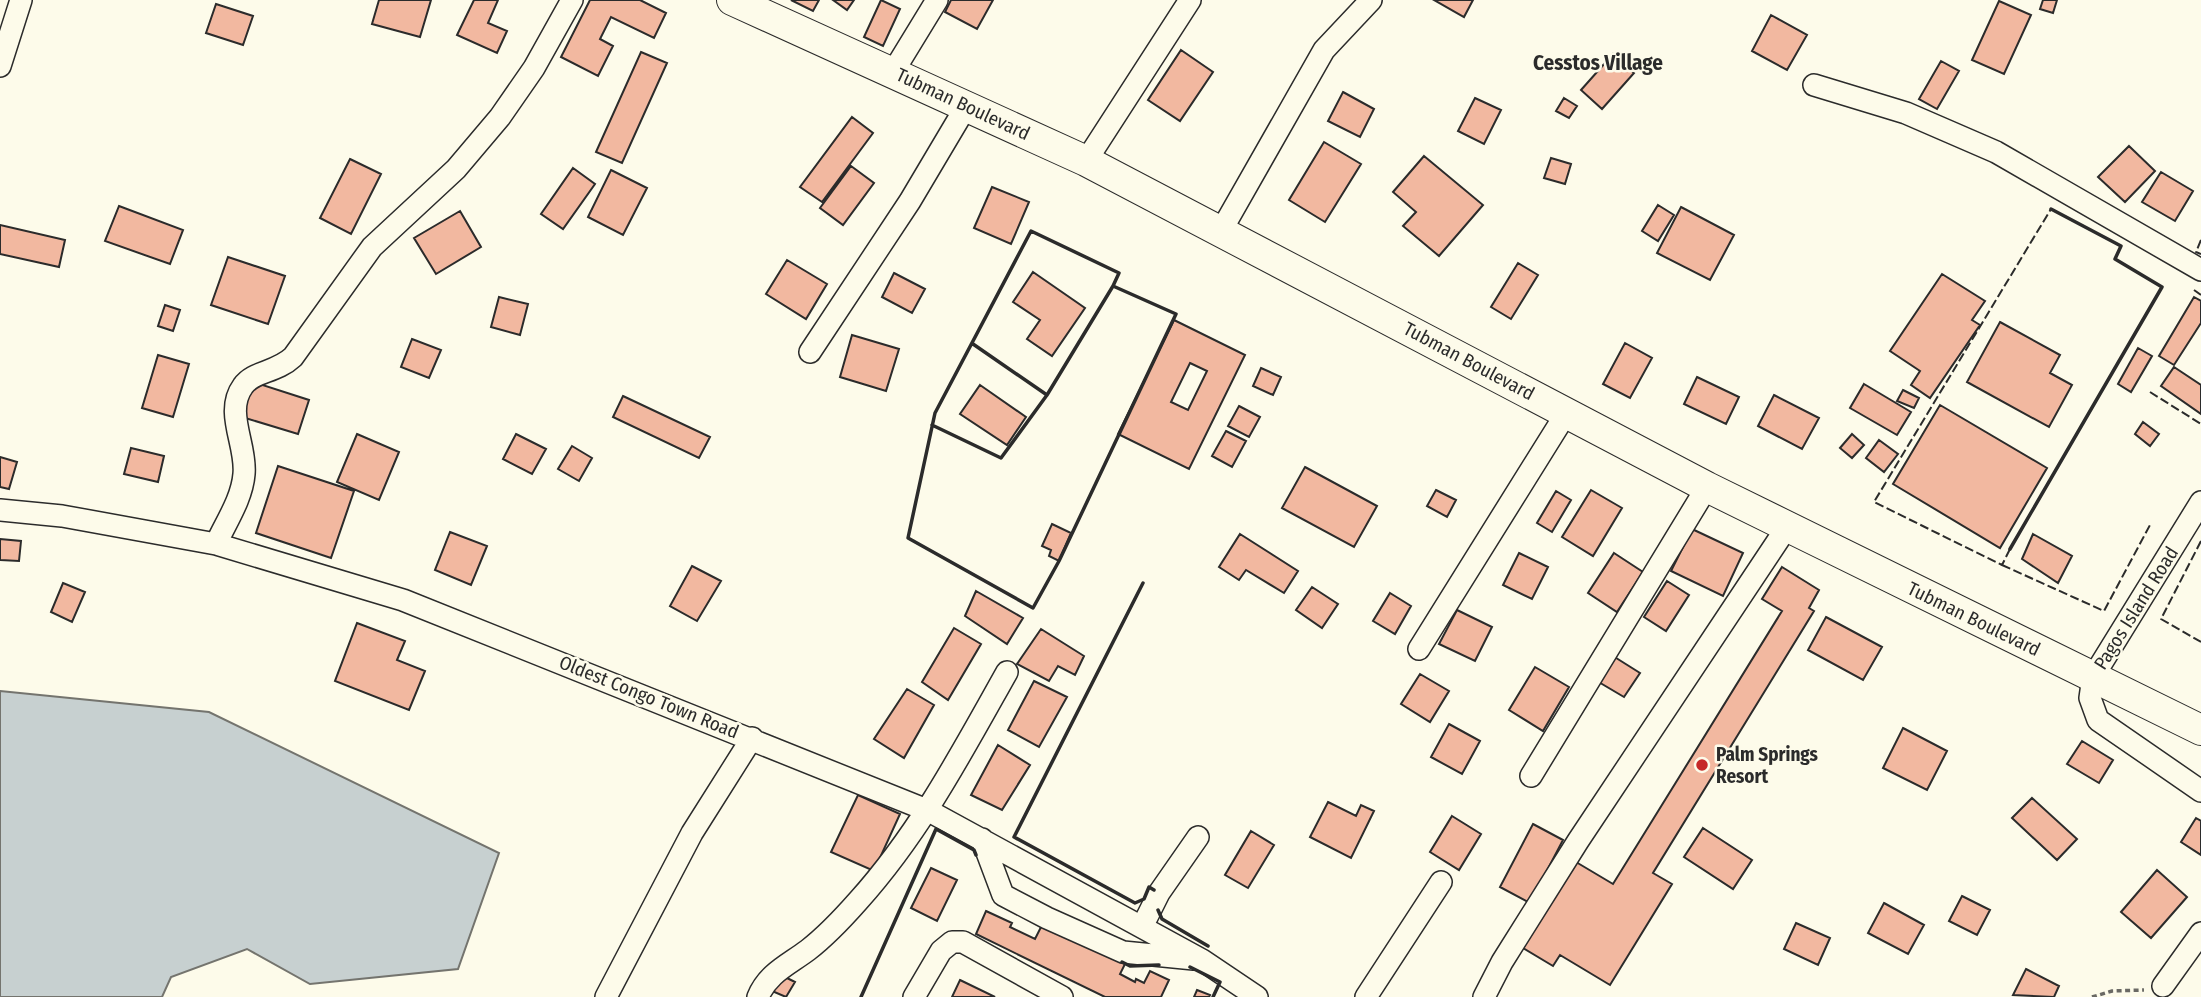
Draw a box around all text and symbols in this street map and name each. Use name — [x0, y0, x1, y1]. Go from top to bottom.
district label: Cesstos Village — [1533, 50, 1663, 76]
street label: Tubman Boulevard — [893, 63, 1033, 145]
street label: Tubman Boulevard — [1400, 317, 1538, 405]
street label: Pagos Island Road — [2089, 542, 2183, 674]
street label: Tubman Boulevard — [1904, 577, 2044, 661]
street label: Oldest Congo Town Road — [556, 650, 742, 744]
place label: Palm Springs Resort — [1716, 743, 1819, 788]
marker: Palm Springs Resort — [1694, 757, 1710, 773]

